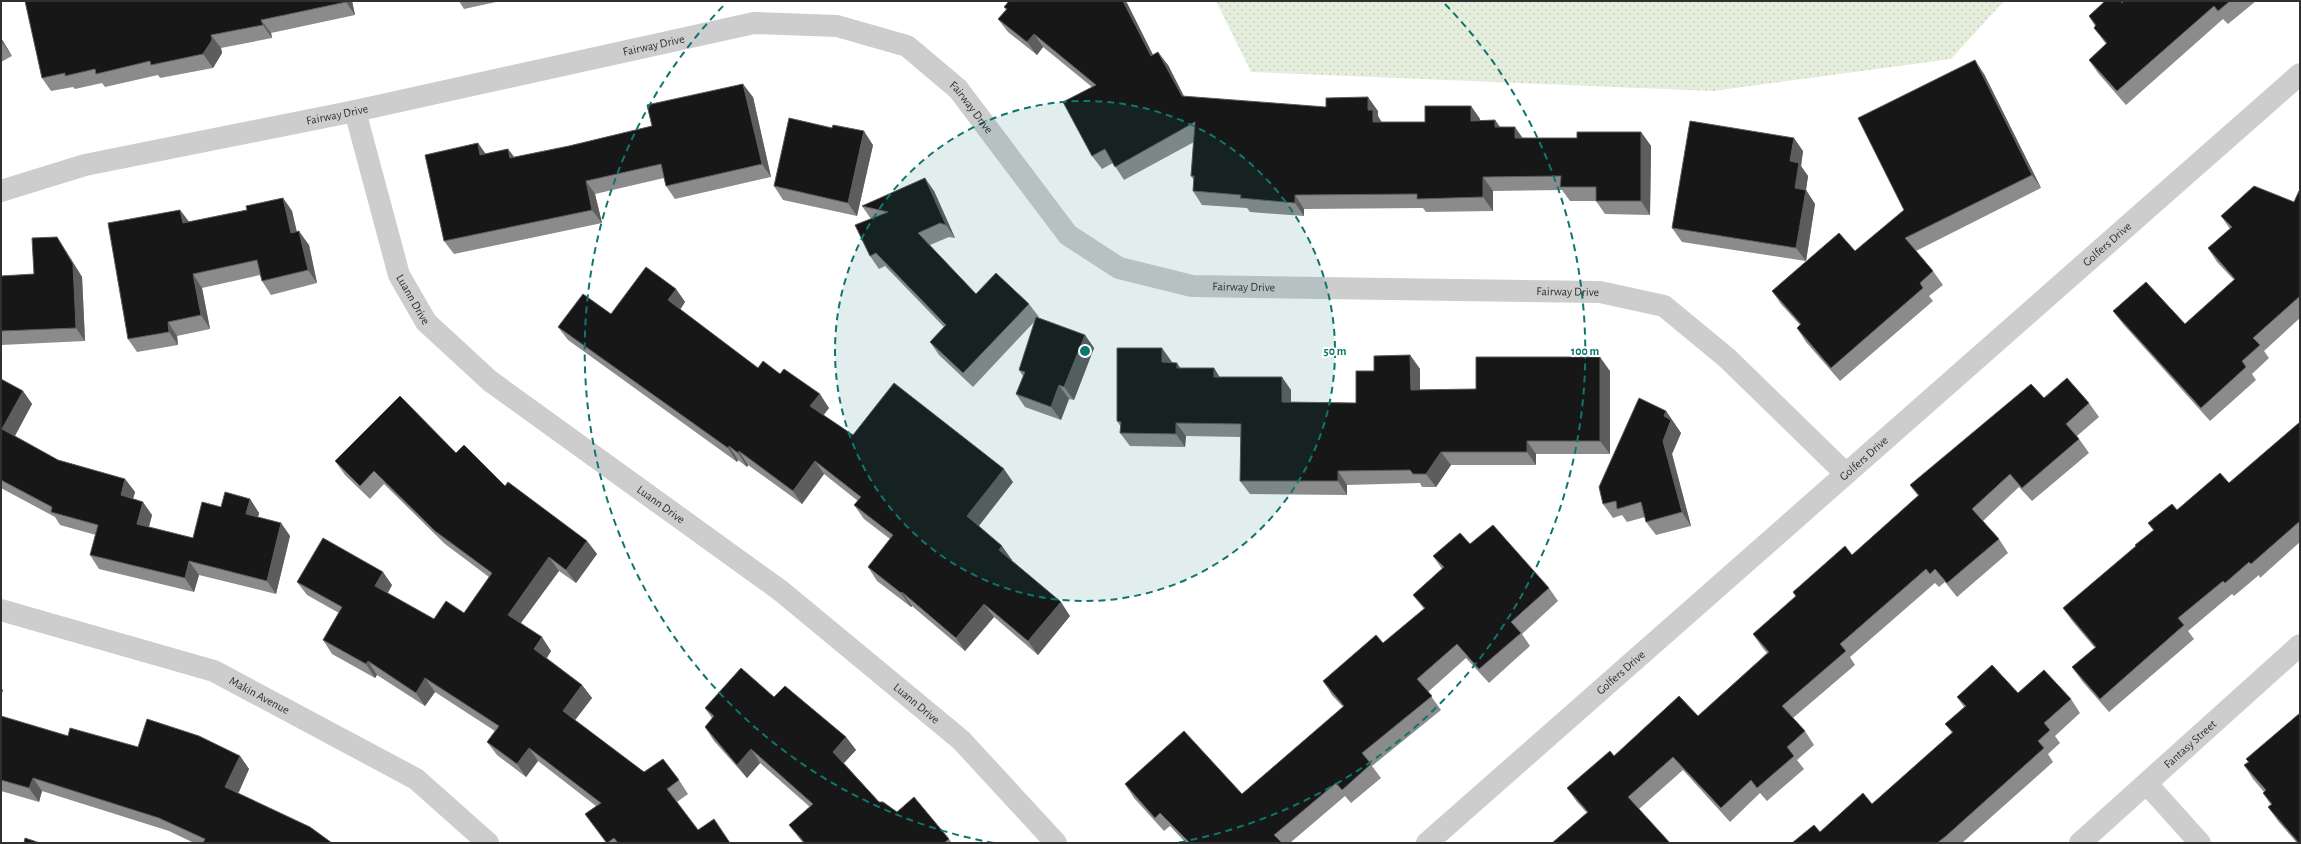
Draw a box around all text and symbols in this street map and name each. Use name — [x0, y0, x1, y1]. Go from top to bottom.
street label: Fairway Drive — [622, 33, 686, 58]
street label: Fairway Drive — [947, 79, 995, 136]
street label: Fairway Drive — [305, 102, 369, 127]
street label: Golfers Drive — [2080, 220, 2133, 269]
street label: Luann Drive — [394, 272, 432, 327]
street label: Fairway Drive — [1212, 280, 1275, 294]
street label: Fairway Drive — [1536, 285, 1599, 299]
centre of rings — [1078, 344, 1092, 358]
text: 50 m — [1324, 345, 1347, 357]
text: 100 m — [1571, 345, 1599, 357]
street label: Golfers Drive — [1837, 434, 1890, 483]
street label: Luann Drive — [635, 483, 687, 526]
street label: Golfers Drive — [1594, 648, 1647, 697]
street label: Makin Avenue — [227, 674, 292, 716]
street label: Luann Drive — [891, 681, 942, 726]
street label: Fantasy Street — [2162, 717, 2219, 770]

